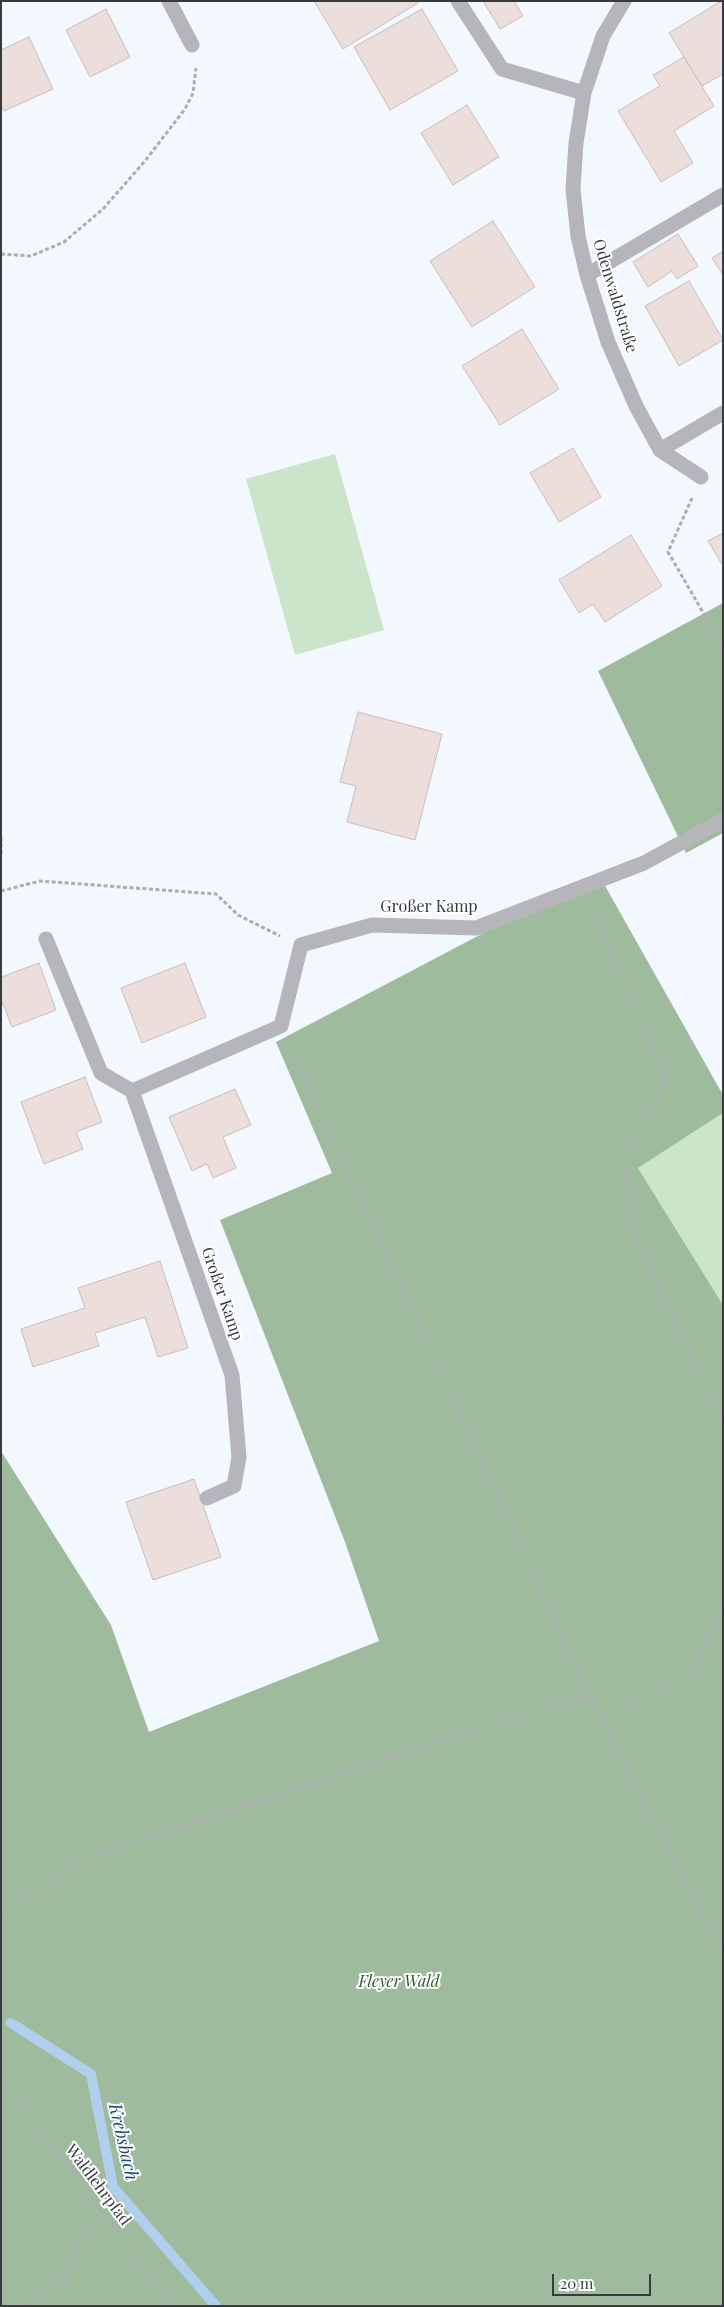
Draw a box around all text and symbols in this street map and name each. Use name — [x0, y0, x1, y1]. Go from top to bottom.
street label: Odenwaldstraße — [589, 237, 641, 355]
street label: Großer Kamp — [380, 897, 478, 917]
street label: Großer Kamp — [197, 1245, 247, 1343]
park label: Fleyer Wald — [359, 1972, 439, 1992]
water label: Krebsbach — [104, 2101, 142, 2183]
street label: Waldlehrpfad — [61, 2141, 135, 2229]
scale bar — [554, 2264, 653, 2296]
text: 20 m — [560, 2273, 593, 2293]

